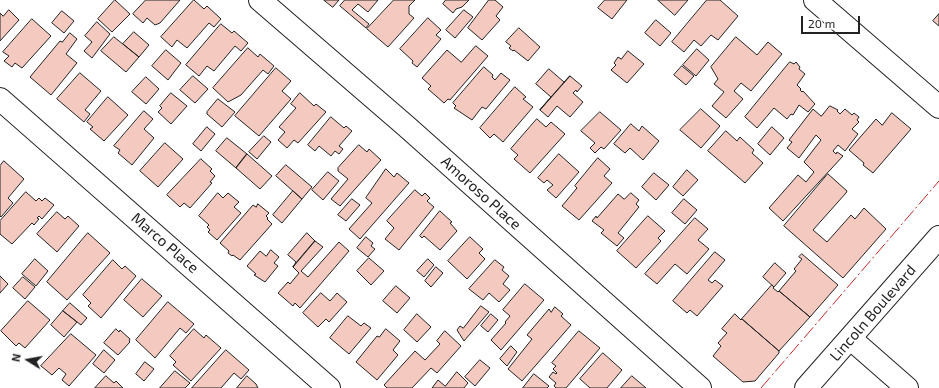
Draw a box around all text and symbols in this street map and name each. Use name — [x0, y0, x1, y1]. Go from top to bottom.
scale bar — [803, 8, 862, 34]
text: 20 m — [808, 16, 835, 30]
street label: Amoroso Place — [437, 152, 525, 234]
street label: Marco Place — [128, 209, 202, 277]
street label: Lincoln Boulevard — [826, 261, 920, 365]
north arrow — [8, 340, 48, 380]
text: N — [9, 352, 23, 363]

